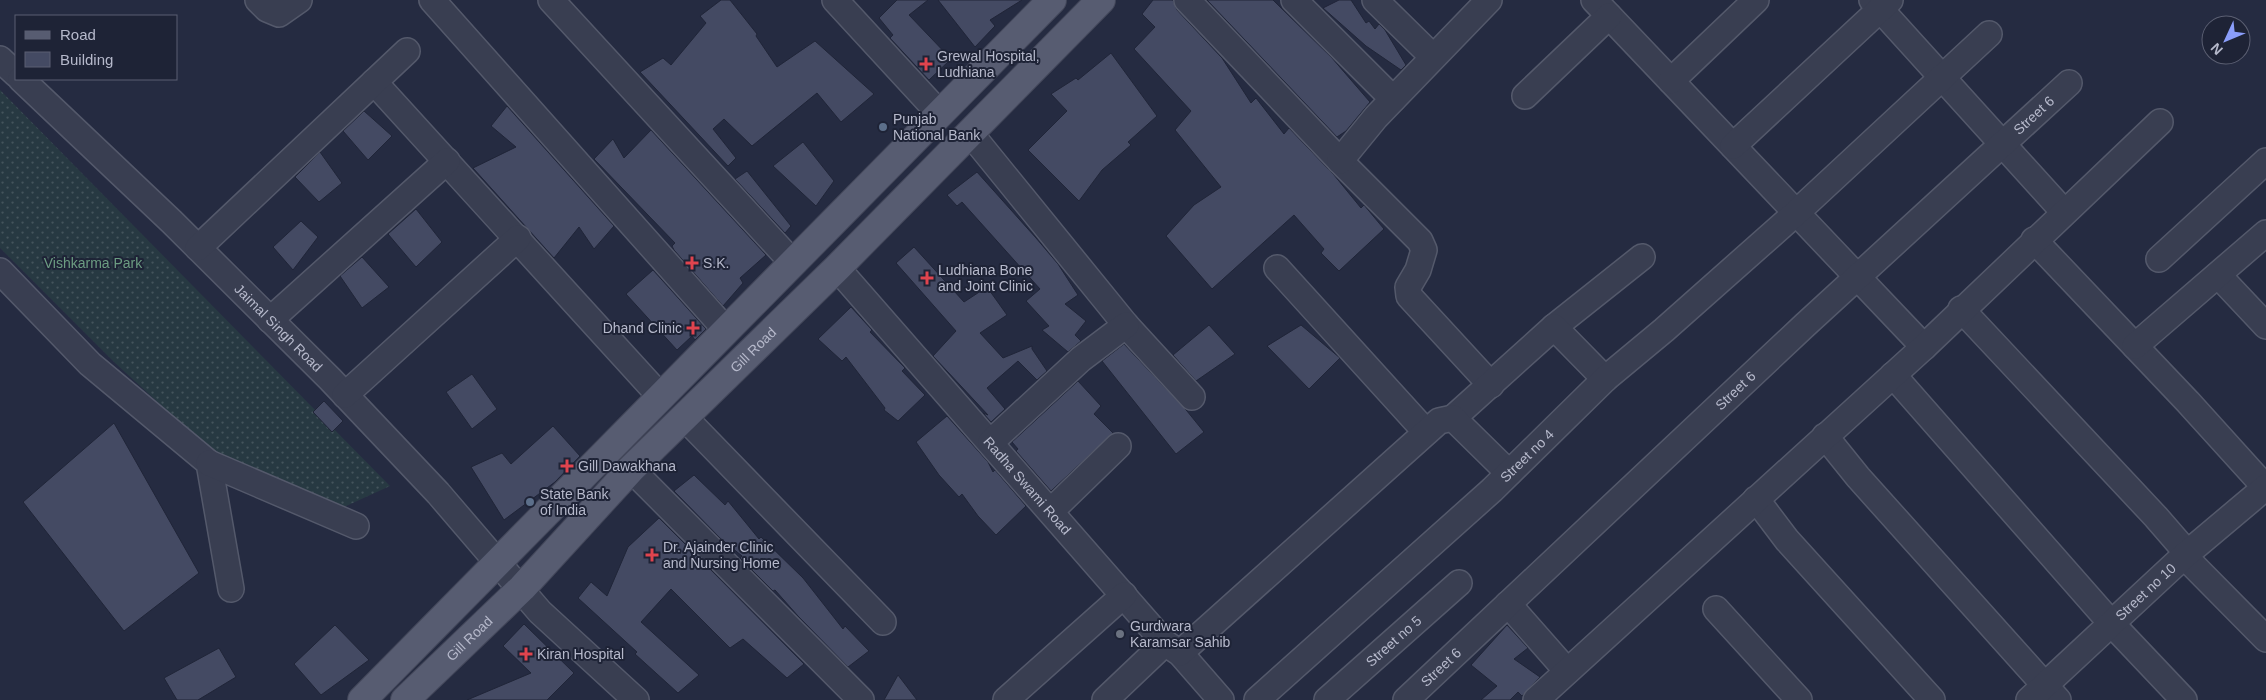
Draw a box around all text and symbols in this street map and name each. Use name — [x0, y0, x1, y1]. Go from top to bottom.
legend — [15, 15, 178, 80]
north arrow — [2201, 15, 2251, 65]
text: Road — [60, 26, 96, 43]
text: N — [2207, 40, 2226, 58]
place label: Grewal Hospital, Ludhiana — [937, 48, 1040, 80]
text: Building — [60, 51, 113, 68]
marker: Grewal Hospital, Ludhiana — [919, 57, 933, 71]
street label: Street 6 — [2010, 93, 2057, 138]
place label: Punjab National Bank — [893, 111, 981, 143]
marker: Punjab National Bank — [877, 121, 889, 133]
park label: Vishkarma Park — [44, 255, 143, 271]
place label: S.K. — [703, 255, 729, 271]
marker: S.K. — [685, 256, 699, 270]
place label: Ludhiana Bone and Joint Clinic — [938, 262, 1033, 294]
marker: Ludhiana Bone and Joint Clinic — [920, 271, 934, 285]
street label: Jaimal Singh Road — [231, 281, 326, 375]
place label: Dhand Clinic — [603, 320, 682, 336]
marker: Dhand Clinic — [686, 321, 700, 335]
street label: Gill Road — [727, 324, 779, 376]
street label: Street 6 — [1712, 368, 1759, 413]
street label: Street no 4 — [1497, 426, 1557, 486]
street label: Radha Swami Road — [980, 433, 1074, 538]
place label: Gill Dawakhana — [578, 458, 676, 474]
marker: Gill Dawakhana — [560, 459, 574, 473]
place label: State Bank of India — [540, 486, 609, 518]
marker: State Bank of India — [524, 496, 536, 508]
place label: Dr. Ajainder Clinic and Nursing Home — [663, 539, 780, 571]
marker: Dr. Ajainder Clinic and Nursing Home — [645, 548, 659, 562]
street label: Street no 10 — [2112, 560, 2179, 624]
street label: Street no 5 — [1363, 612, 1425, 670]
street label: Gill Road — [443, 613, 496, 664]
place label: Gurdwara Karamsar Sahib — [1130, 618, 1231, 650]
marker: Gurdwara Karamsar Sahib — [1114, 628, 1126, 640]
street label: Street 6 — [1418, 644, 1464, 690]
place label: Kiran Hospital — [537, 646, 624, 662]
marker: Kiran Hospital — [519, 647, 533, 661]

